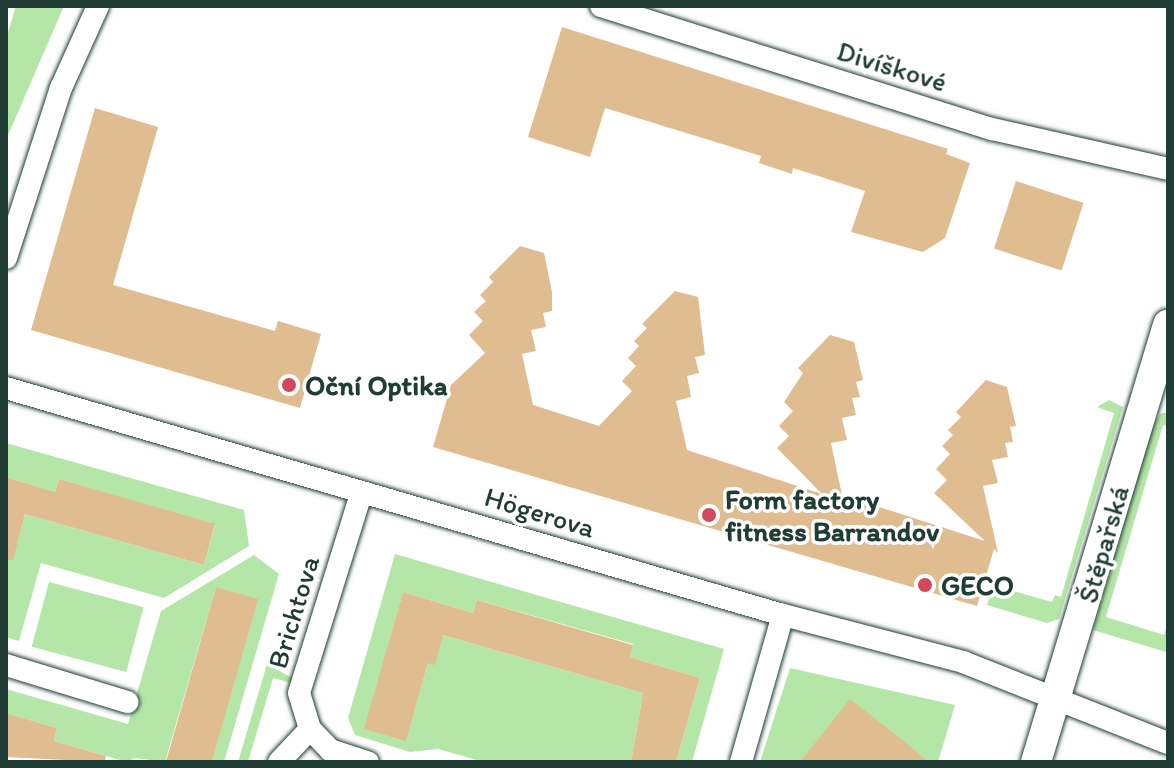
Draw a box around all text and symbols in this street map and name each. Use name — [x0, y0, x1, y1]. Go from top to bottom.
street label: Divíškové — [833, 33, 951, 99]
place label: Oční Optika — [305, 368, 449, 402]
marker: Oční Optika — [280, 376, 298, 394]
street label: Högerova — [481, 479, 599, 545]
street label: Štěpařská — [1070, 481, 1136, 607]
place label: Form factory fitness Barrandov — [725, 482, 940, 548]
marker: Form factory fitness Barrandov — [700, 506, 718, 524]
street label: Brichtova — [260, 552, 326, 672]
place label: GECO — [941, 568, 1014, 602]
marker: GECO — [916, 576, 934, 594]

